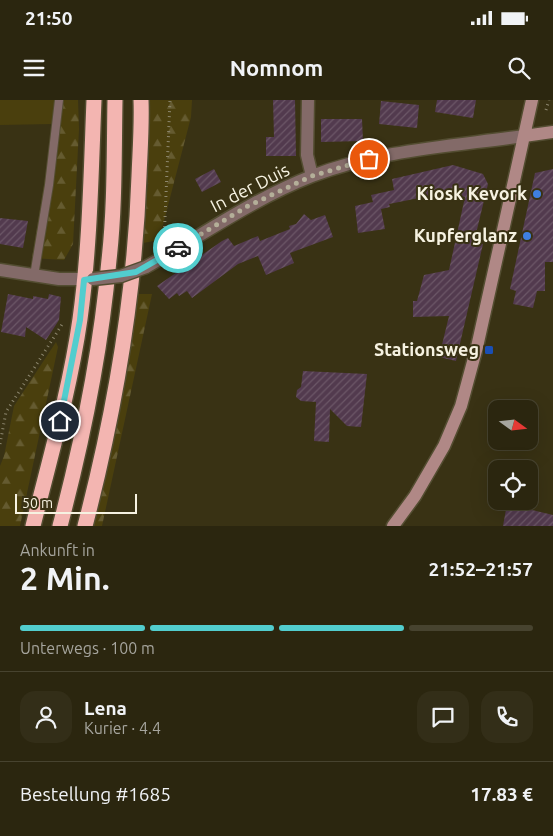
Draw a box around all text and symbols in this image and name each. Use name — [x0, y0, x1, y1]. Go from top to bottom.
text: 21:50 — [25, 7, 73, 29]
icon: menu — [20, 54, 48, 82]
icon: search — [505, 54, 533, 82]
text: Nomnom — [230, 55, 323, 80]
pin — [348, 138, 390, 180]
icon: bag — [355, 145, 383, 173]
street label: In der Duis — [207, 159, 292, 215]
place label: Kiosk Kevork — [417, 183, 527, 203]
marker: Kiosk Kevork — [531, 188, 543, 200]
courier — [153, 223, 203, 273]
place label: Kupferglanz — [414, 225, 517, 245]
marker: Kupferglanz — [521, 230, 533, 242]
icon: car — [164, 234, 192, 262]
place label: Stationsweg — [374, 339, 479, 359]
marker: Stationsweg — [483, 344, 495, 356]
pin — [39, 400, 81, 442]
north arrow — [488, 400, 538, 450]
map controls — [488, 400, 538, 510]
icon: home — [46, 407, 74, 435]
button: locate — [488, 460, 538, 510]
scale bar — [15, 491, 138, 514]
text: 50 m — [22, 495, 53, 511]
text: Ankunft in — [20, 541, 95, 559]
text: 21:52–21:57 — [428, 558, 533, 580]
text: 2 Min. — [20, 560, 110, 596]
text: Unterwegs · 100 m — [20, 639, 155, 657]
button: person — [20, 691, 72, 743]
button: chat — [417, 691, 469, 743]
button: phone — [481, 691, 533, 743]
text: Lena — [84, 697, 127, 719]
text: Kurier · 4.4 — [84, 719, 161, 737]
text: Bestellung #1685 — [20, 783, 171, 805]
text: 17.83 € — [470, 783, 533, 805]

